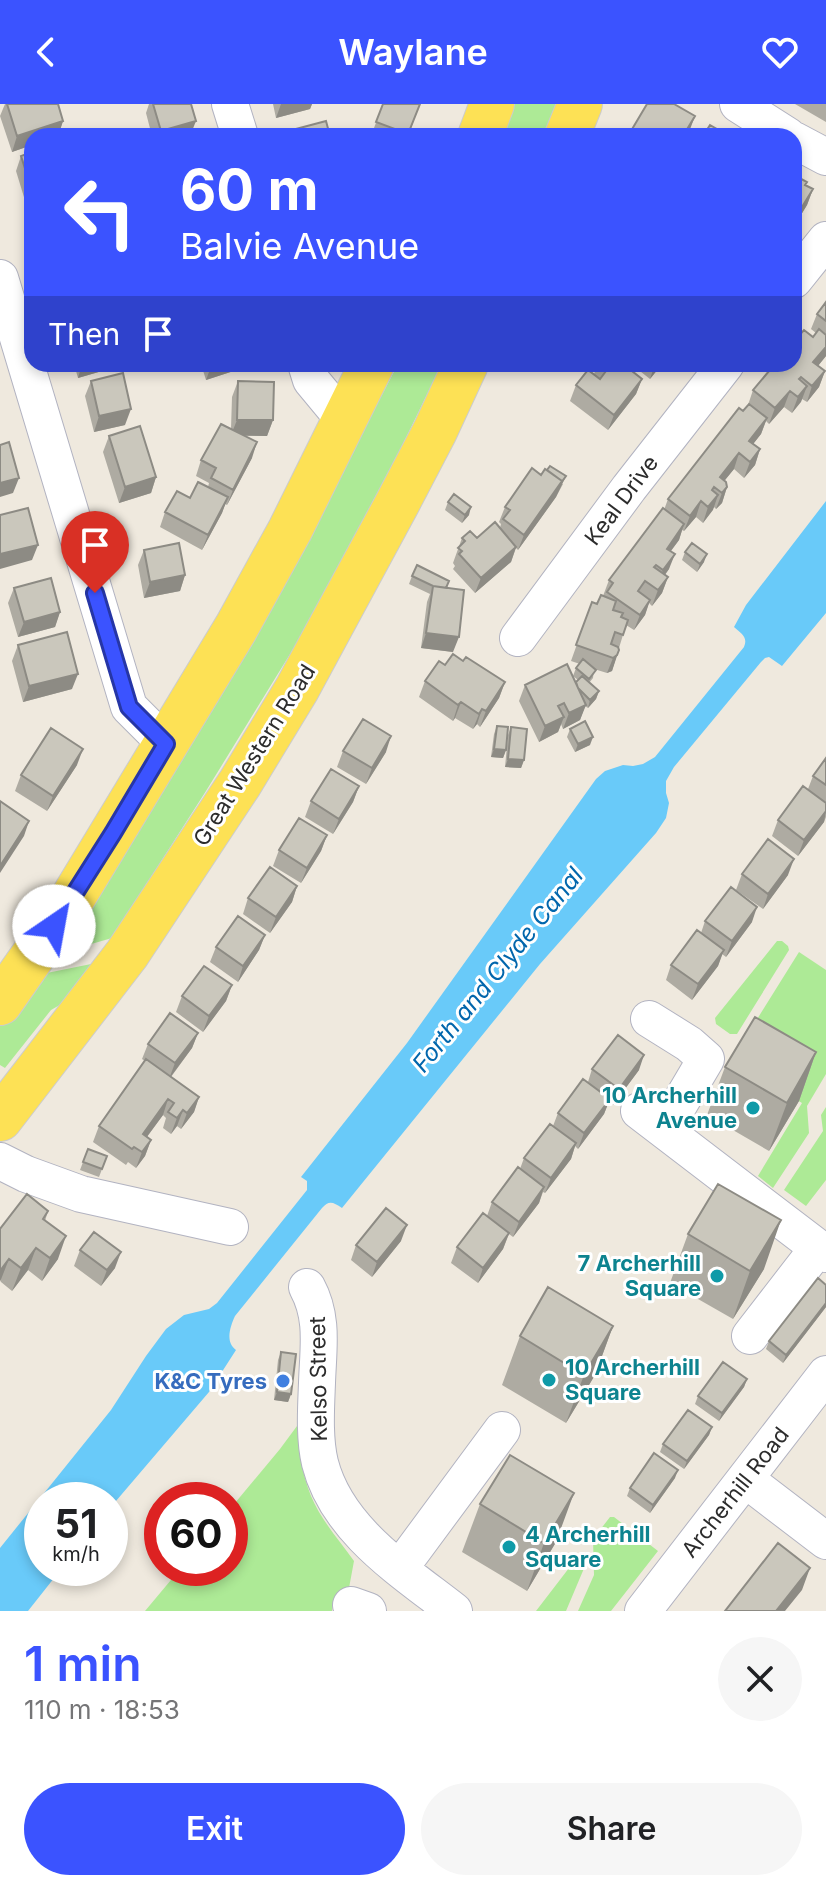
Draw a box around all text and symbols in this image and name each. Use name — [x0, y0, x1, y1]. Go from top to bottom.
icon: back — [24, 30, 68, 74]
text: Waylane — [338, 30, 488, 74]
icon: heart — [758, 30, 802, 74]
text: 60 m — [180, 156, 319, 224]
icon: left — [48, 160, 152, 264]
text: Balvie Avenue — [180, 224, 419, 268]
icon: arrive — [136, 312, 180, 356]
text: Then — [48, 316, 120, 352]
street label: Keal Drive — [579, 450, 663, 550]
pin — [61, 511, 129, 593]
icon: arrive — [73, 523, 117, 567]
street label: Great Western Road — [188, 660, 320, 850]
water label: Forth and Clyde Canal — [406, 861, 589, 1078]
position arrow — [12, 884, 96, 968]
place label: 10 Archerhill Avenue — [602, 1082, 737, 1133]
marker: 10 Archerhill Avenue — [744, 1099, 762, 1117]
place label: 7 Archerhill Square — [578, 1250, 701, 1301]
marker: 7 Archerhill Square — [708, 1267, 726, 1285]
street label: Kelso Street — [304, 1316, 332, 1442]
place label: 10 Archerhill Square — [565, 1354, 700, 1405]
place label: K&C Tyres — [155, 1368, 267, 1394]
marker: 10 Archerhill Square — [540, 1371, 558, 1389]
marker: K&C Tyres — [274, 1372, 292, 1390]
street label: Archerhill Road — [676, 1422, 794, 1562]
speed limit sign: 60 — [144, 1482, 248, 1586]
text: 51 — [55, 1499, 97, 1548]
place label: 4 Archerhill Square — [525, 1521, 651, 1572]
marker: 4 Archerhill Square — [500, 1538, 518, 1556]
text: km/h — [52, 1542, 100, 1566]
text: 1 min — [24, 1634, 142, 1693]
button: close — [718, 1637, 802, 1721]
text: 110 m · 18:53 — [24, 1694, 180, 1725]
button: Exit — [24, 1783, 405, 1875]
button: Share — [421, 1783, 802, 1875]

